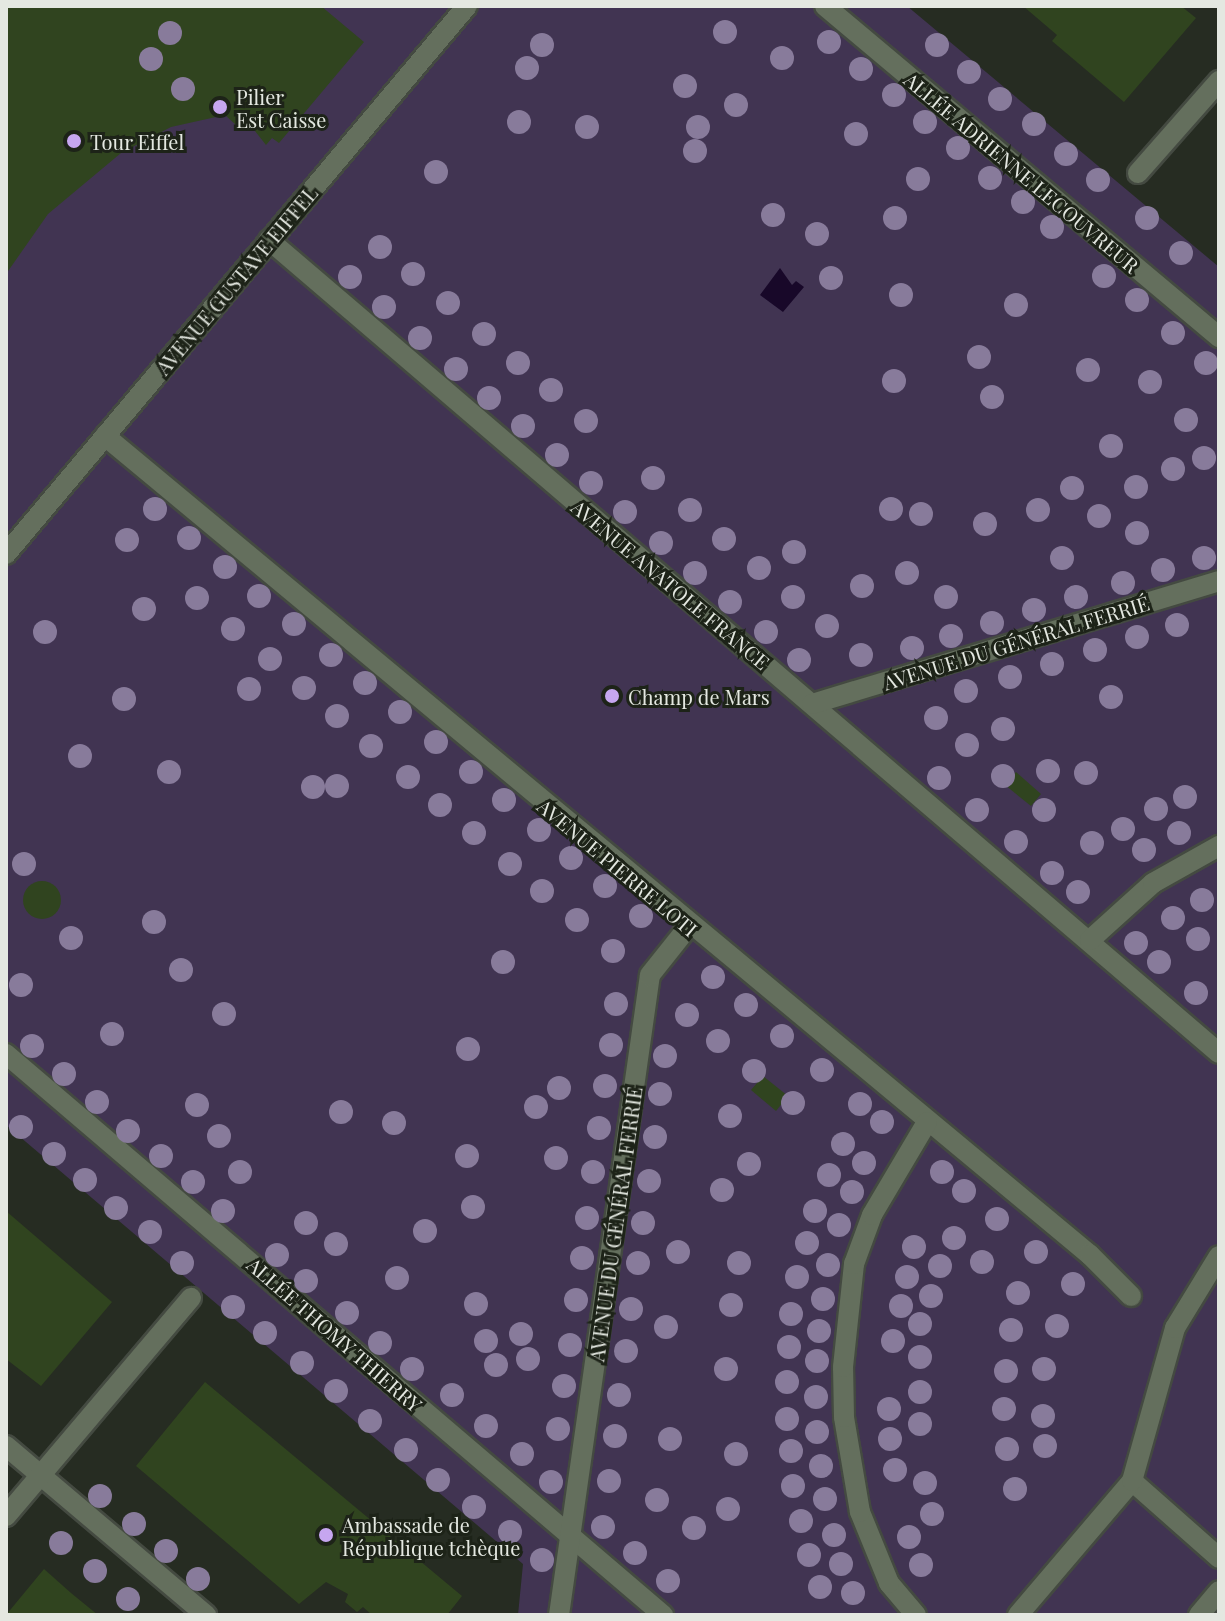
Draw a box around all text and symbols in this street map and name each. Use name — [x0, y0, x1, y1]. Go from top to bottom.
street label: ALLÉE ADRIENNE LECOUVREUR — [900, 67, 1144, 277]
place label: Pilier Est Caisse — [236, 84, 327, 131]
marker: Pilier Est Caisse — [211, 98, 229, 116]
place label: Tour Eiffel — [90, 129, 185, 153]
marker: Tour Eiffel — [65, 132, 83, 150]
street label: AVENUE GUSTAVE EIFFEL — [150, 181, 322, 379]
street label: AVENUE ANATOLE FRANCE — [567, 494, 775, 674]
street label: AVENUE DU GÉNÉRAL FERRIÉ — [880, 590, 1152, 694]
place label: Champ de Mars — [628, 684, 770, 708]
marker: Champ de Mars — [603, 687, 621, 705]
street label: AVENUE PIERRE LOTI — [533, 793, 703, 941]
street label: AVENUE DU GÉNÉRAL FERRIÉ — [584, 1085, 646, 1363]
street label: ALLÉE THOMY THIERRY — [242, 1251, 428, 1417]
place label: Ambassade de République tchèque — [342, 1512, 521, 1559]
marker: Ambassade de République tchèque — [317, 1526, 335, 1544]

